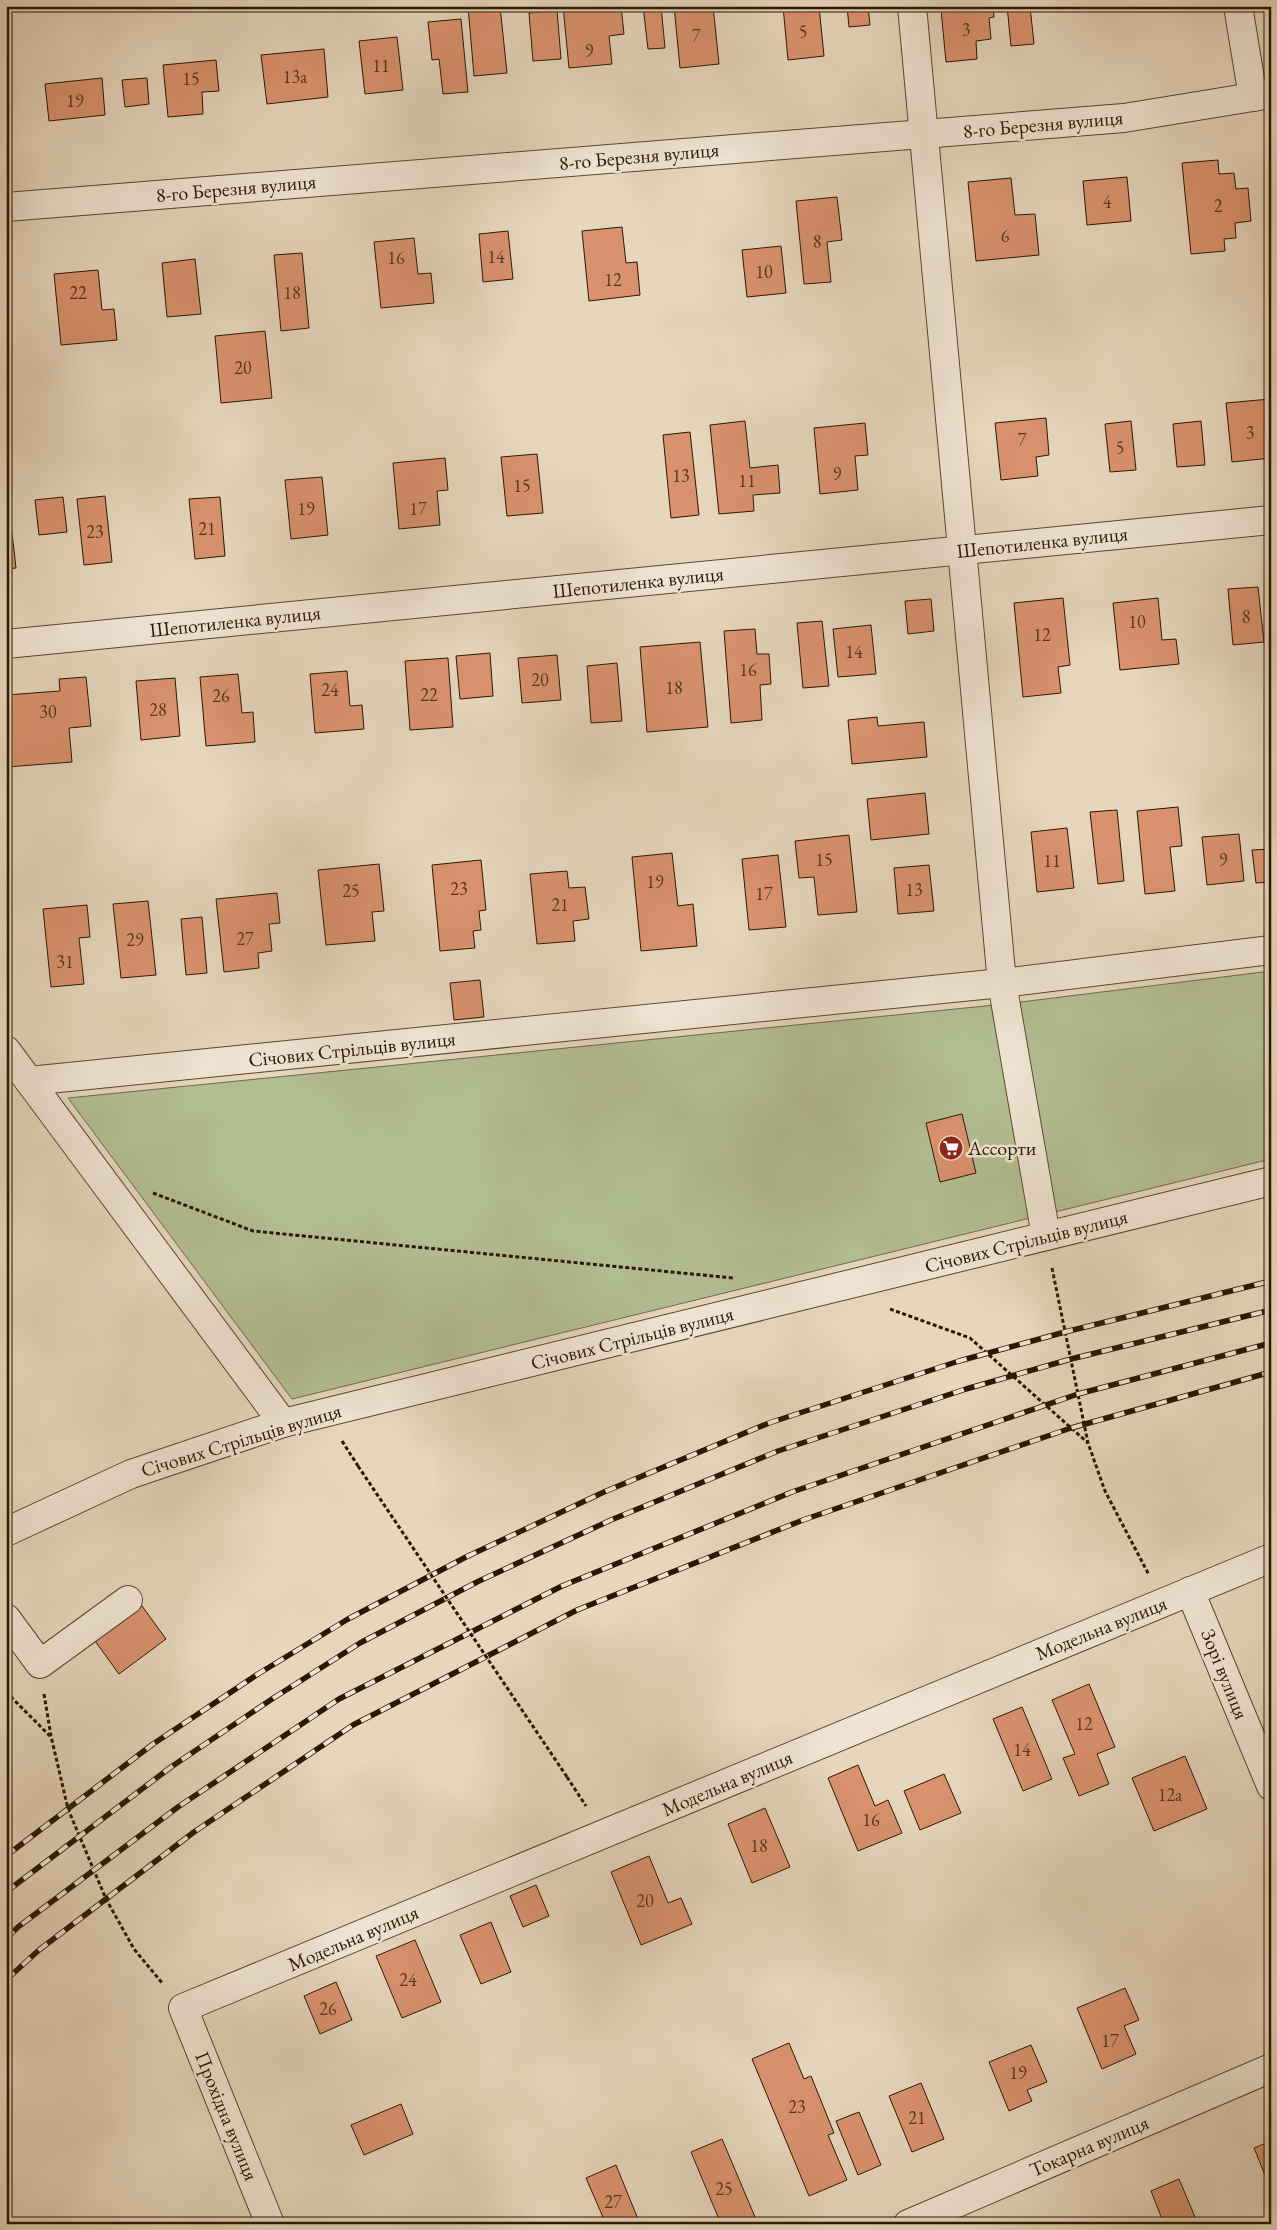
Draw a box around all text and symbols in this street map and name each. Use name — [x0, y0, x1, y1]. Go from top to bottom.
house number: 3 — [962, 18, 970, 41]
house number: 5 — [799, 20, 807, 43]
house number: 7 — [692, 24, 701, 47]
house number: 9 — [585, 39, 594, 62]
house number: 11 — [372, 54, 390, 77]
house number: 13а — [283, 65, 308, 88]
house number: 15 — [182, 67, 200, 90]
house number: 19 — [66, 89, 84, 112]
street label: 8-го Березня вулиця — [962, 104, 1124, 144]
street label: 8-го Березня вулиця — [558, 136, 720, 176]
street label: 8-го Березня вулиця — [155, 168, 317, 208]
house number: 4 — [1103, 190, 1112, 213]
house number: 2 — [1214, 194, 1223, 217]
house number: 6 — [1001, 224, 1010, 247]
house number: 8 — [813, 230, 821, 253]
house number: 14 — [487, 245, 505, 268]
house number: 16 — [387, 246, 405, 269]
house number: 10 — [755, 260, 773, 283]
house number: 12 — [604, 268, 622, 291]
house number: 22 — [69, 281, 87, 304]
house number: 18 — [283, 281, 301, 304]
house number: 20 — [234, 356, 252, 379]
house number: 3 — [1246, 421, 1254, 444]
house number: 7 — [1018, 428, 1027, 451]
house number: 5 — [1116, 436, 1124, 459]
house number: 9 — [833, 462, 842, 485]
house number: 13 — [672, 464, 690, 487]
house number: 11 — [738, 469, 756, 492]
house number: 15 — [513, 474, 531, 497]
house number: 19 — [297, 497, 315, 520]
house number: 17 — [409, 497, 427, 520]
house number: 21 — [198, 517, 216, 540]
house number: 23 — [86, 520, 104, 543]
street label: Шепотиленка вулиця — [955, 520, 1129, 564]
street label: Шепотиленка вулиця — [551, 560, 725, 604]
street label: Шепотиленка вулиця — [148, 599, 322, 643]
house number: 8 — [1242, 605, 1250, 628]
house number: 10 — [1128, 610, 1146, 633]
house number: 12 — [1033, 623, 1051, 646]
house number: 14 — [845, 640, 863, 663]
house number: 16 — [739, 658, 757, 681]
house number: 20 — [531, 668, 549, 691]
house number: 18 — [665, 676, 683, 699]
house number: 24 — [321, 678, 339, 701]
house number: 22 — [420, 683, 438, 706]
house number: 26 — [212, 684, 230, 707]
house number: 28 — [149, 698, 167, 721]
house number: 30 — [39, 700, 57, 723]
house number: 15 — [815, 848, 833, 871]
house number: 9 — [1219, 848, 1228, 871]
house number: 11 — [1043, 849, 1061, 872]
house number: 19 — [646, 870, 664, 893]
house number: 23 — [450, 877, 468, 900]
house number: 13 — [905, 878, 923, 901]
house number: 25 — [342, 879, 360, 902]
house number: 17 — [755, 882, 773, 905]
house number: 21 — [551, 893, 569, 916]
house number: 27 — [236, 927, 254, 950]
house number: 29 — [126, 928, 144, 951]
house number: 31 — [56, 950, 74, 973]
street label: Січових Стрільців вулиця — [247, 1025, 457, 1073]
supermarket icon: Ассорти — [938, 1135, 964, 1161]
place label: Ассорти — [967, 1135, 1037, 1161]
street label: Січових Стрільців вулиця — [922, 1203, 1130, 1279]
street label: Січових Стрільців вулиця — [528, 1300, 736, 1376]
street label: Січових Стрільців вулиця — [138, 1397, 344, 1483]
street label: Модельна вулиця — [1031, 1590, 1171, 1666]
street label: Зорі вулиця — [1195, 1625, 1255, 1723]
house number: 12 — [1075, 1712, 1093, 1735]
house number: 14 — [1013, 1738, 1031, 1761]
street label: Модельна вулиця — [658, 1744, 796, 1822]
house number: 12а — [1158, 1783, 1183, 1806]
house number: 16 — [862, 1808, 880, 1831]
house number: 18 — [750, 1834, 768, 1857]
house number: 20 — [636, 1889, 654, 1912]
street label: Модельна вулиця — [284, 1899, 422, 1977]
house number: 24 — [399, 1968, 417, 1991]
house number: 26 — [319, 1997, 337, 2020]
house number: 17 — [1101, 2029, 1119, 2052]
street label: Прохідна вулиця — [189, 2048, 265, 2184]
house number: 19 — [1009, 2061, 1027, 2084]
house number: 23 — [788, 2095, 806, 2118]
house number: 21 — [908, 2106, 926, 2129]
street label: Токарна вулиця — [1025, 2109, 1153, 2183]
house number: 25 — [715, 2177, 733, 2200]
house number: 27 — [604, 2190, 622, 2213]

